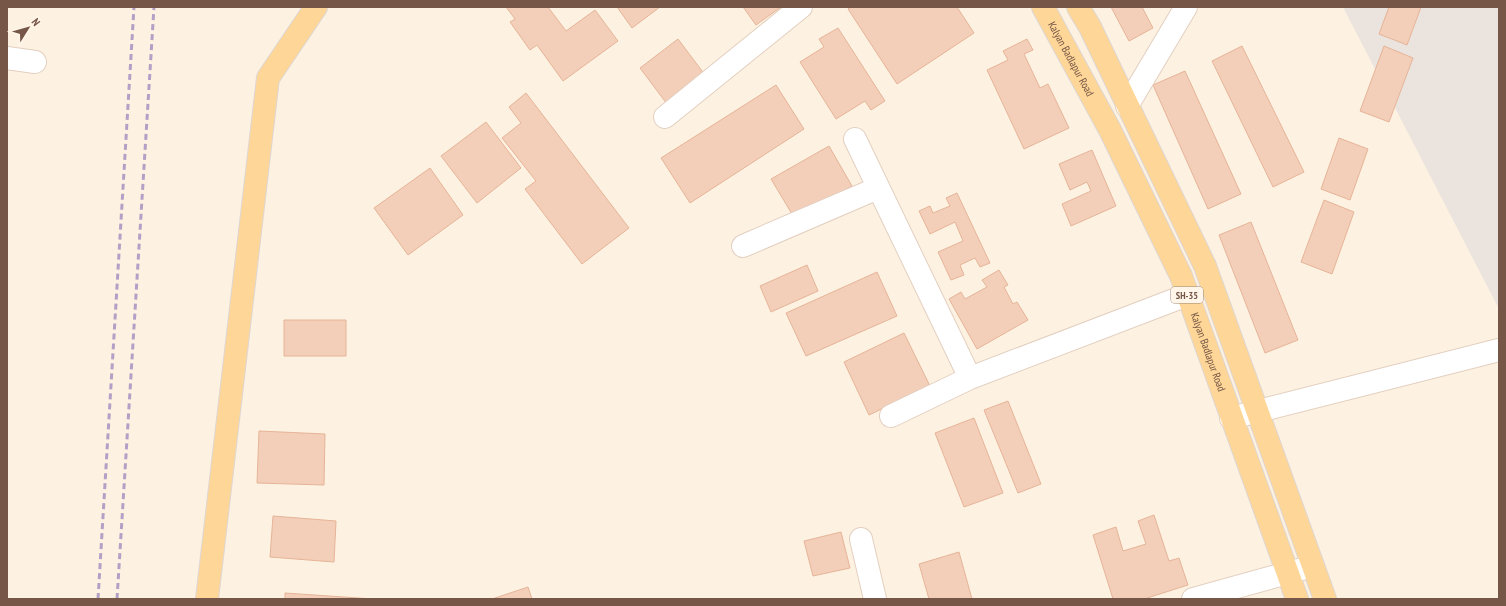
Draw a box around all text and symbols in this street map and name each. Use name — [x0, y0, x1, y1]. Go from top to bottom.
north arrow — [8, 8, 48, 48]
text: N — [29, 15, 43, 29]
street label: Kalyan Badlapur Road — [1045, 19, 1097, 99]
road number: SH-35 — [1171, 287, 1203, 303]
street label: Kalyan Badlapur Road — [1188, 310, 1229, 393]

